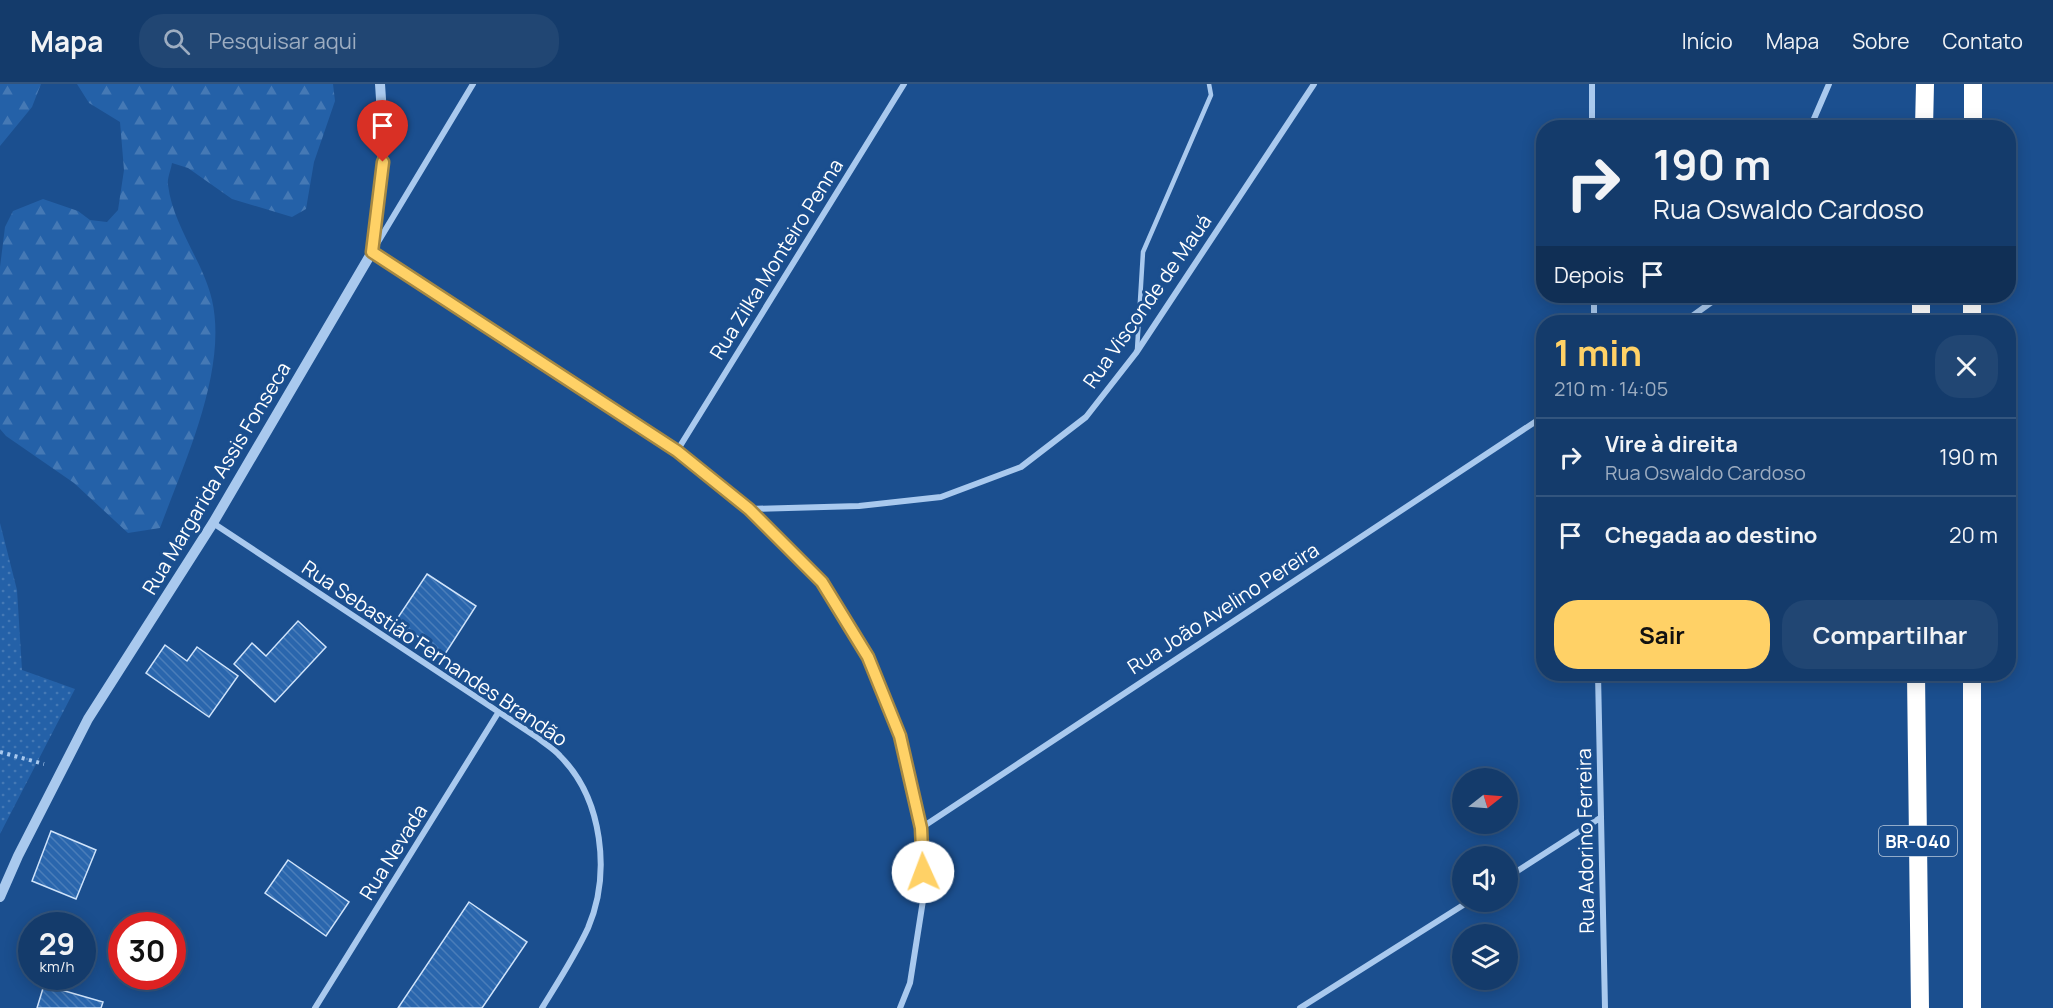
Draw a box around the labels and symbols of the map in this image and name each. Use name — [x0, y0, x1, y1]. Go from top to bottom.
pin — [357, 100, 408, 162]
street label: Rua Zilka Monteiro Penna — [703, 154, 849, 364]
street label: Rua Visconde de Mauá — [1077, 209, 1217, 393]
street label: Rua Margarida Assis Fonseca — [136, 357, 296, 599]
street label: Rua João Avelino Pereira — [1122, 536, 1324, 680]
street label: Rua Sebastião Fernandes Brandão — [297, 554, 573, 752]
street label: Rua Adorino Ferreira — [1570, 748, 1600, 934]
north arrow — [1452, 768, 1518, 834]
street label: Rua Nevada — [353, 799, 433, 905]
road number: BR-040 — [1879, 826, 1957, 856]
position arrow — [891, 840, 955, 904]
speed limit sign: 30 — [108, 912, 186, 990]

